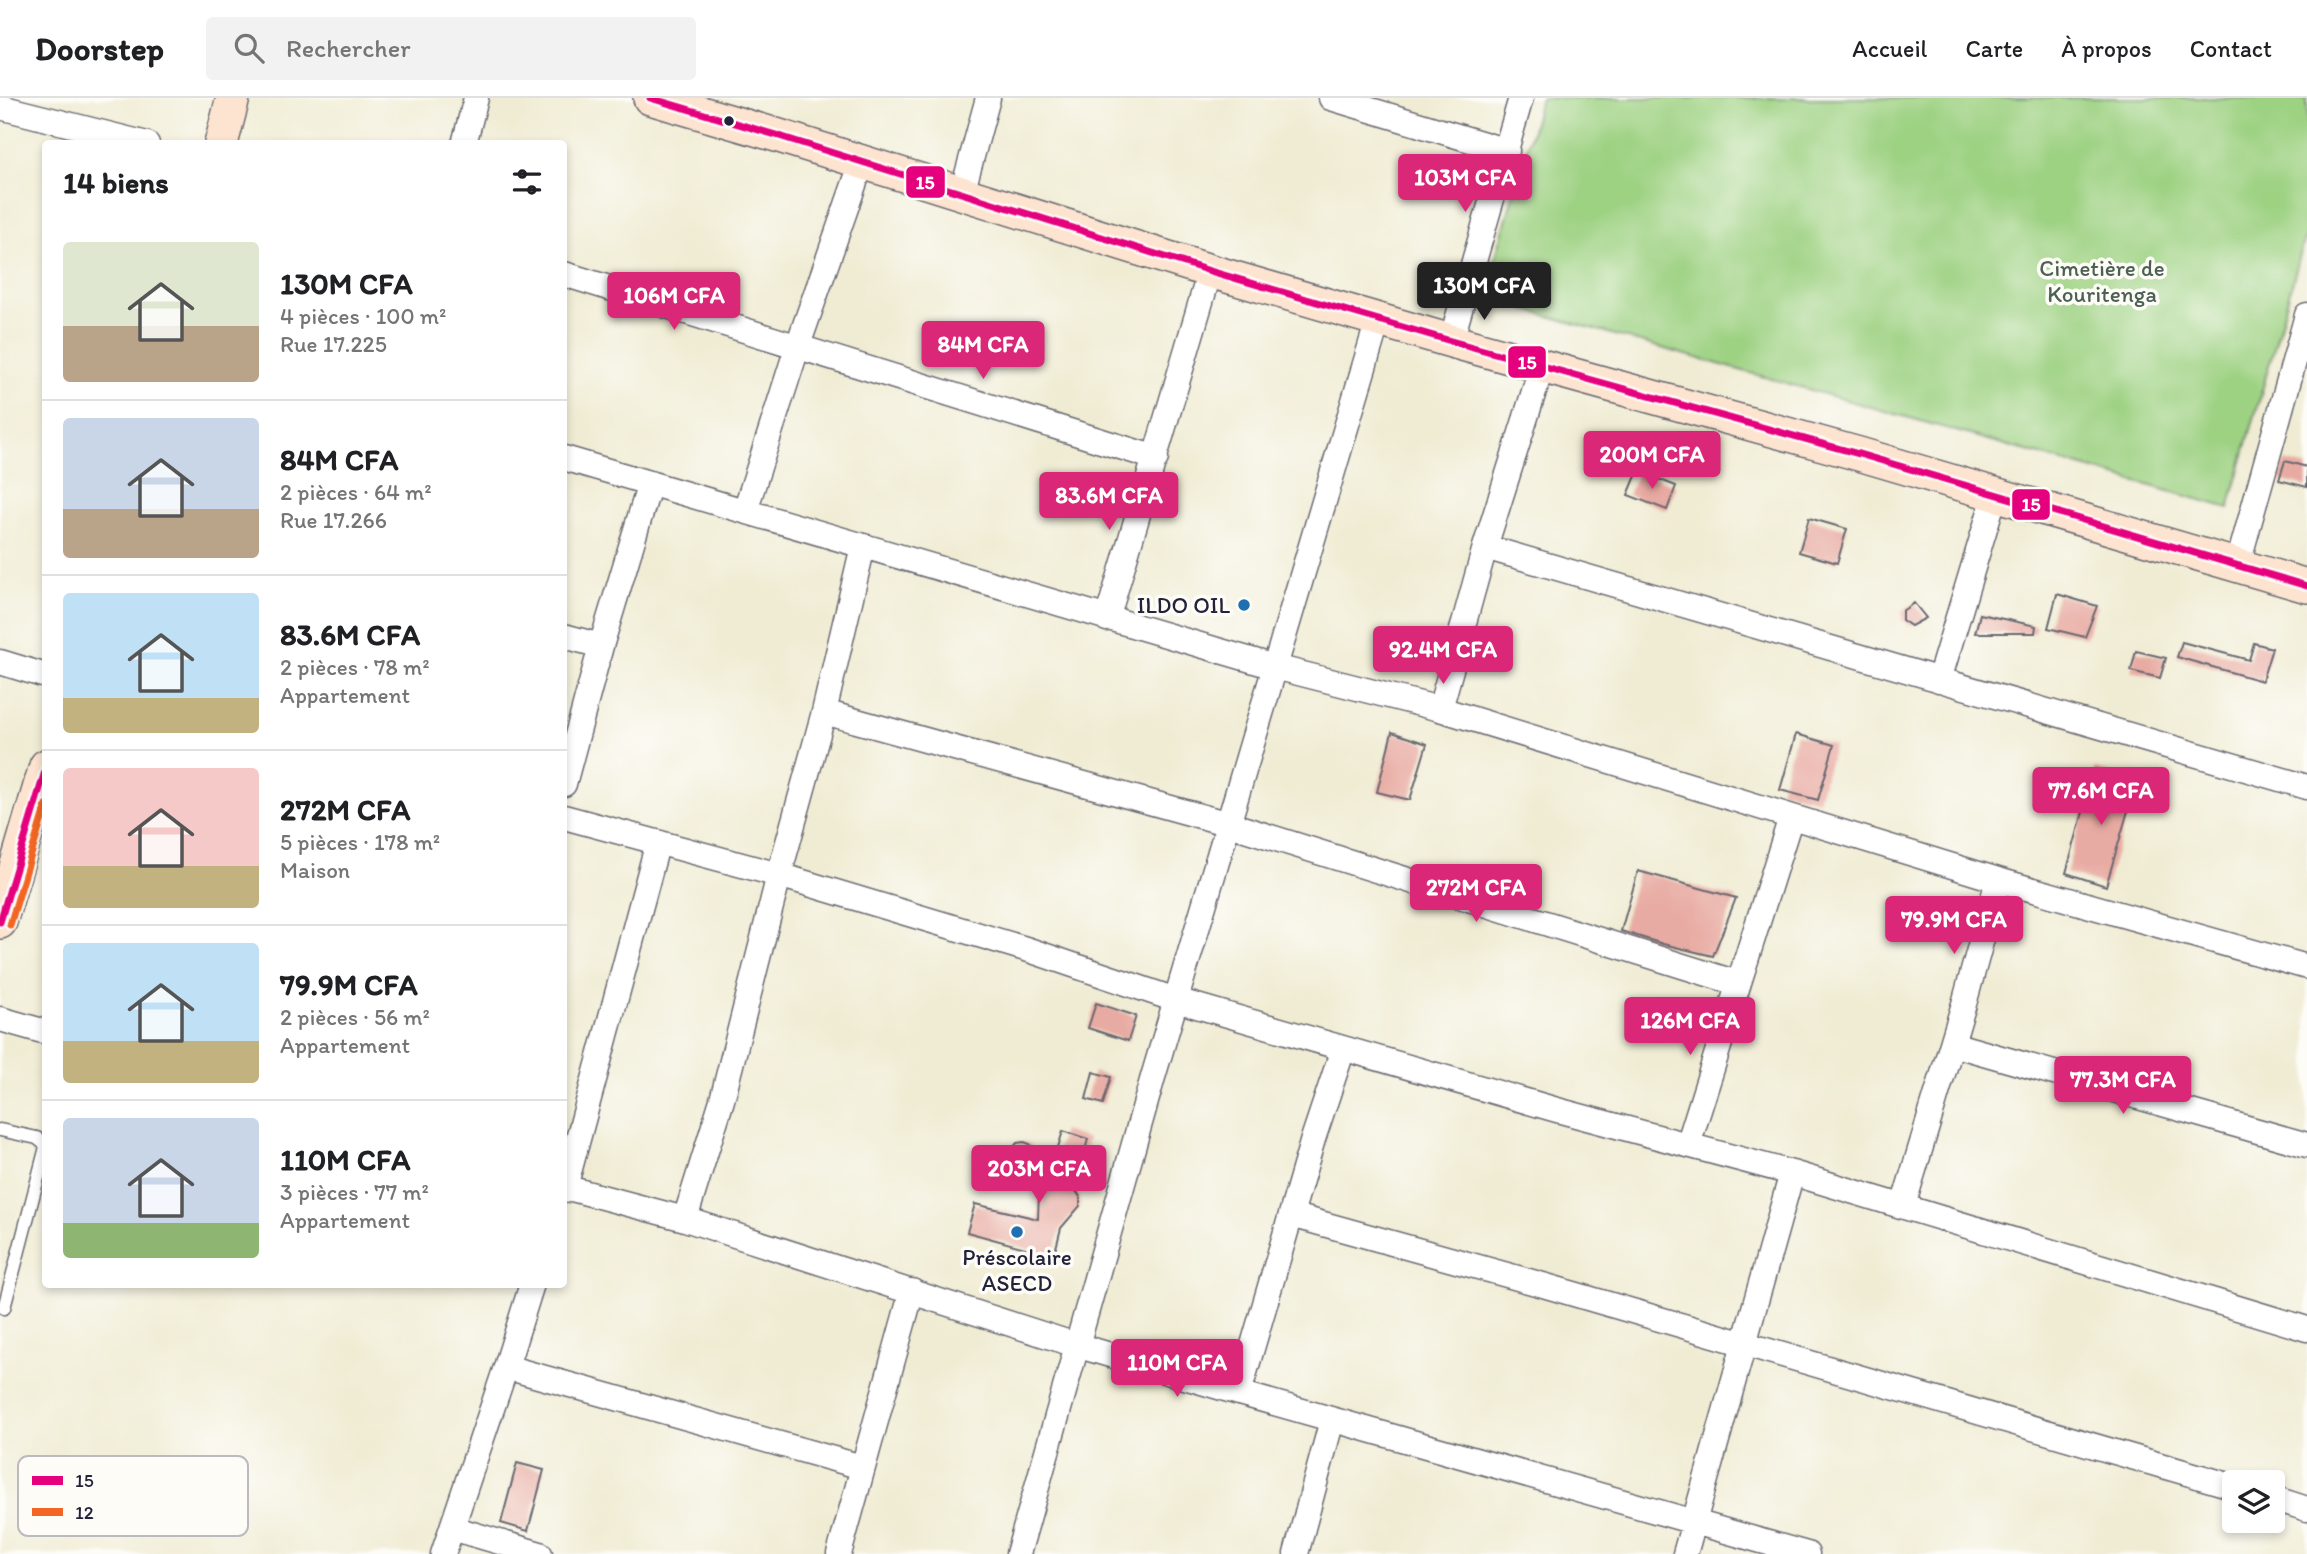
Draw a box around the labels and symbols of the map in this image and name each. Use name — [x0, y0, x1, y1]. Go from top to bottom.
unlabelled marker — [722, 114, 736, 128]
pin: 103M CFA — [1393, 155, 1537, 214]
line badge: 15 — [905, 165, 946, 199]
text: 15 — [916, 171, 934, 194]
park label: Cimetière de Kouritenga — [2039, 254, 2165, 308]
pin: 130M CFA — [1412, 262, 1556, 322]
pin: 106M CFA — [602, 272, 746, 332]
pin: 84M CFA — [918, 322, 1048, 381]
line badge: 15 — [1507, 345, 1547, 379]
text: 15 — [1518, 351, 1536, 374]
pin: 200M CFA — [1580, 432, 1724, 491]
pin: 83.6M CFA — [1029, 472, 1189, 532]
line badge: 15 — [2011, 488, 2051, 521]
text: 15 — [2022, 493, 2040, 516]
place label: ILDO OIL — [1137, 591, 1230, 619]
marker: ILDO OIL — [1236, 597, 1252, 613]
pin: 92.4M CFA — [1363, 626, 1523, 686]
pin: 77.6M CFA — [2021, 768, 2181, 827]
pin: 272M CFA — [1404, 864, 1548, 924]
pin: 79.9M CFA — [1874, 896, 2034, 956]
pin: 126M CFA — [1618, 998, 1762, 1057]
pin: 77.3M CFA — [2043, 1056, 2203, 1116]
pin: 203M CFA — [967, 1146, 1111, 1205]
marker: Préscolaire ASECD — [1009, 1224, 1025, 1240]
place label: Préscolaire ASECD — [962, 1243, 1072, 1297]
pin: 110M CFA — [1105, 1340, 1249, 1399]
legend — [18, 1456, 248, 1536]
text: 15 — [75, 1469, 94, 1492]
text: 12 — [75, 1501, 94, 1524]

